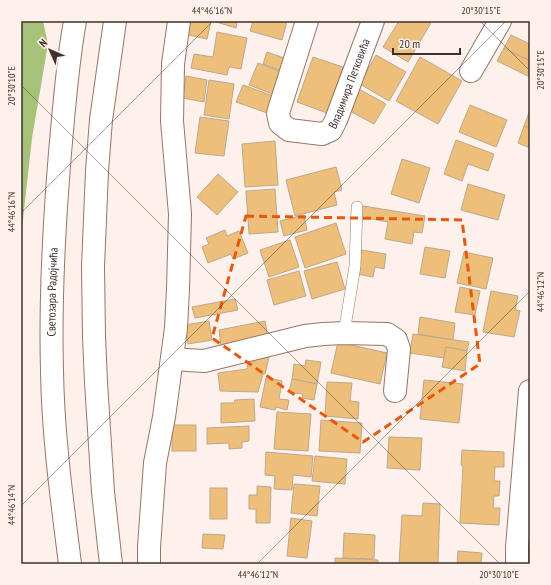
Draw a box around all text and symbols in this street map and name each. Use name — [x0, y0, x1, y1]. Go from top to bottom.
text: 44°46'16"N — [192, 4, 232, 17]
text: 20°30'15"E — [461, 4, 501, 17]
north arrow — [30, 30, 70, 70]
scale bar — [393, 30, 460, 56]
text: N — [36, 36, 50, 50]
street label: Владимира Петковића — [325, 36, 373, 131]
text: 20 m — [399, 36, 420, 51]
text: 20°30'15"E — [534, 50, 547, 90]
text: 20°30'10"E — [5, 66, 18, 106]
text: 44°46'16"N — [5, 192, 18, 232]
street label: Светозара Радојчића — [43, 247, 61, 336]
text: 44°46'12"N — [534, 272, 547, 312]
text: 44°46'14"N — [5, 485, 18, 525]
text: 44°46'12"N — [238, 568, 278, 581]
text: 20°30'10"E — [479, 568, 519, 581]

